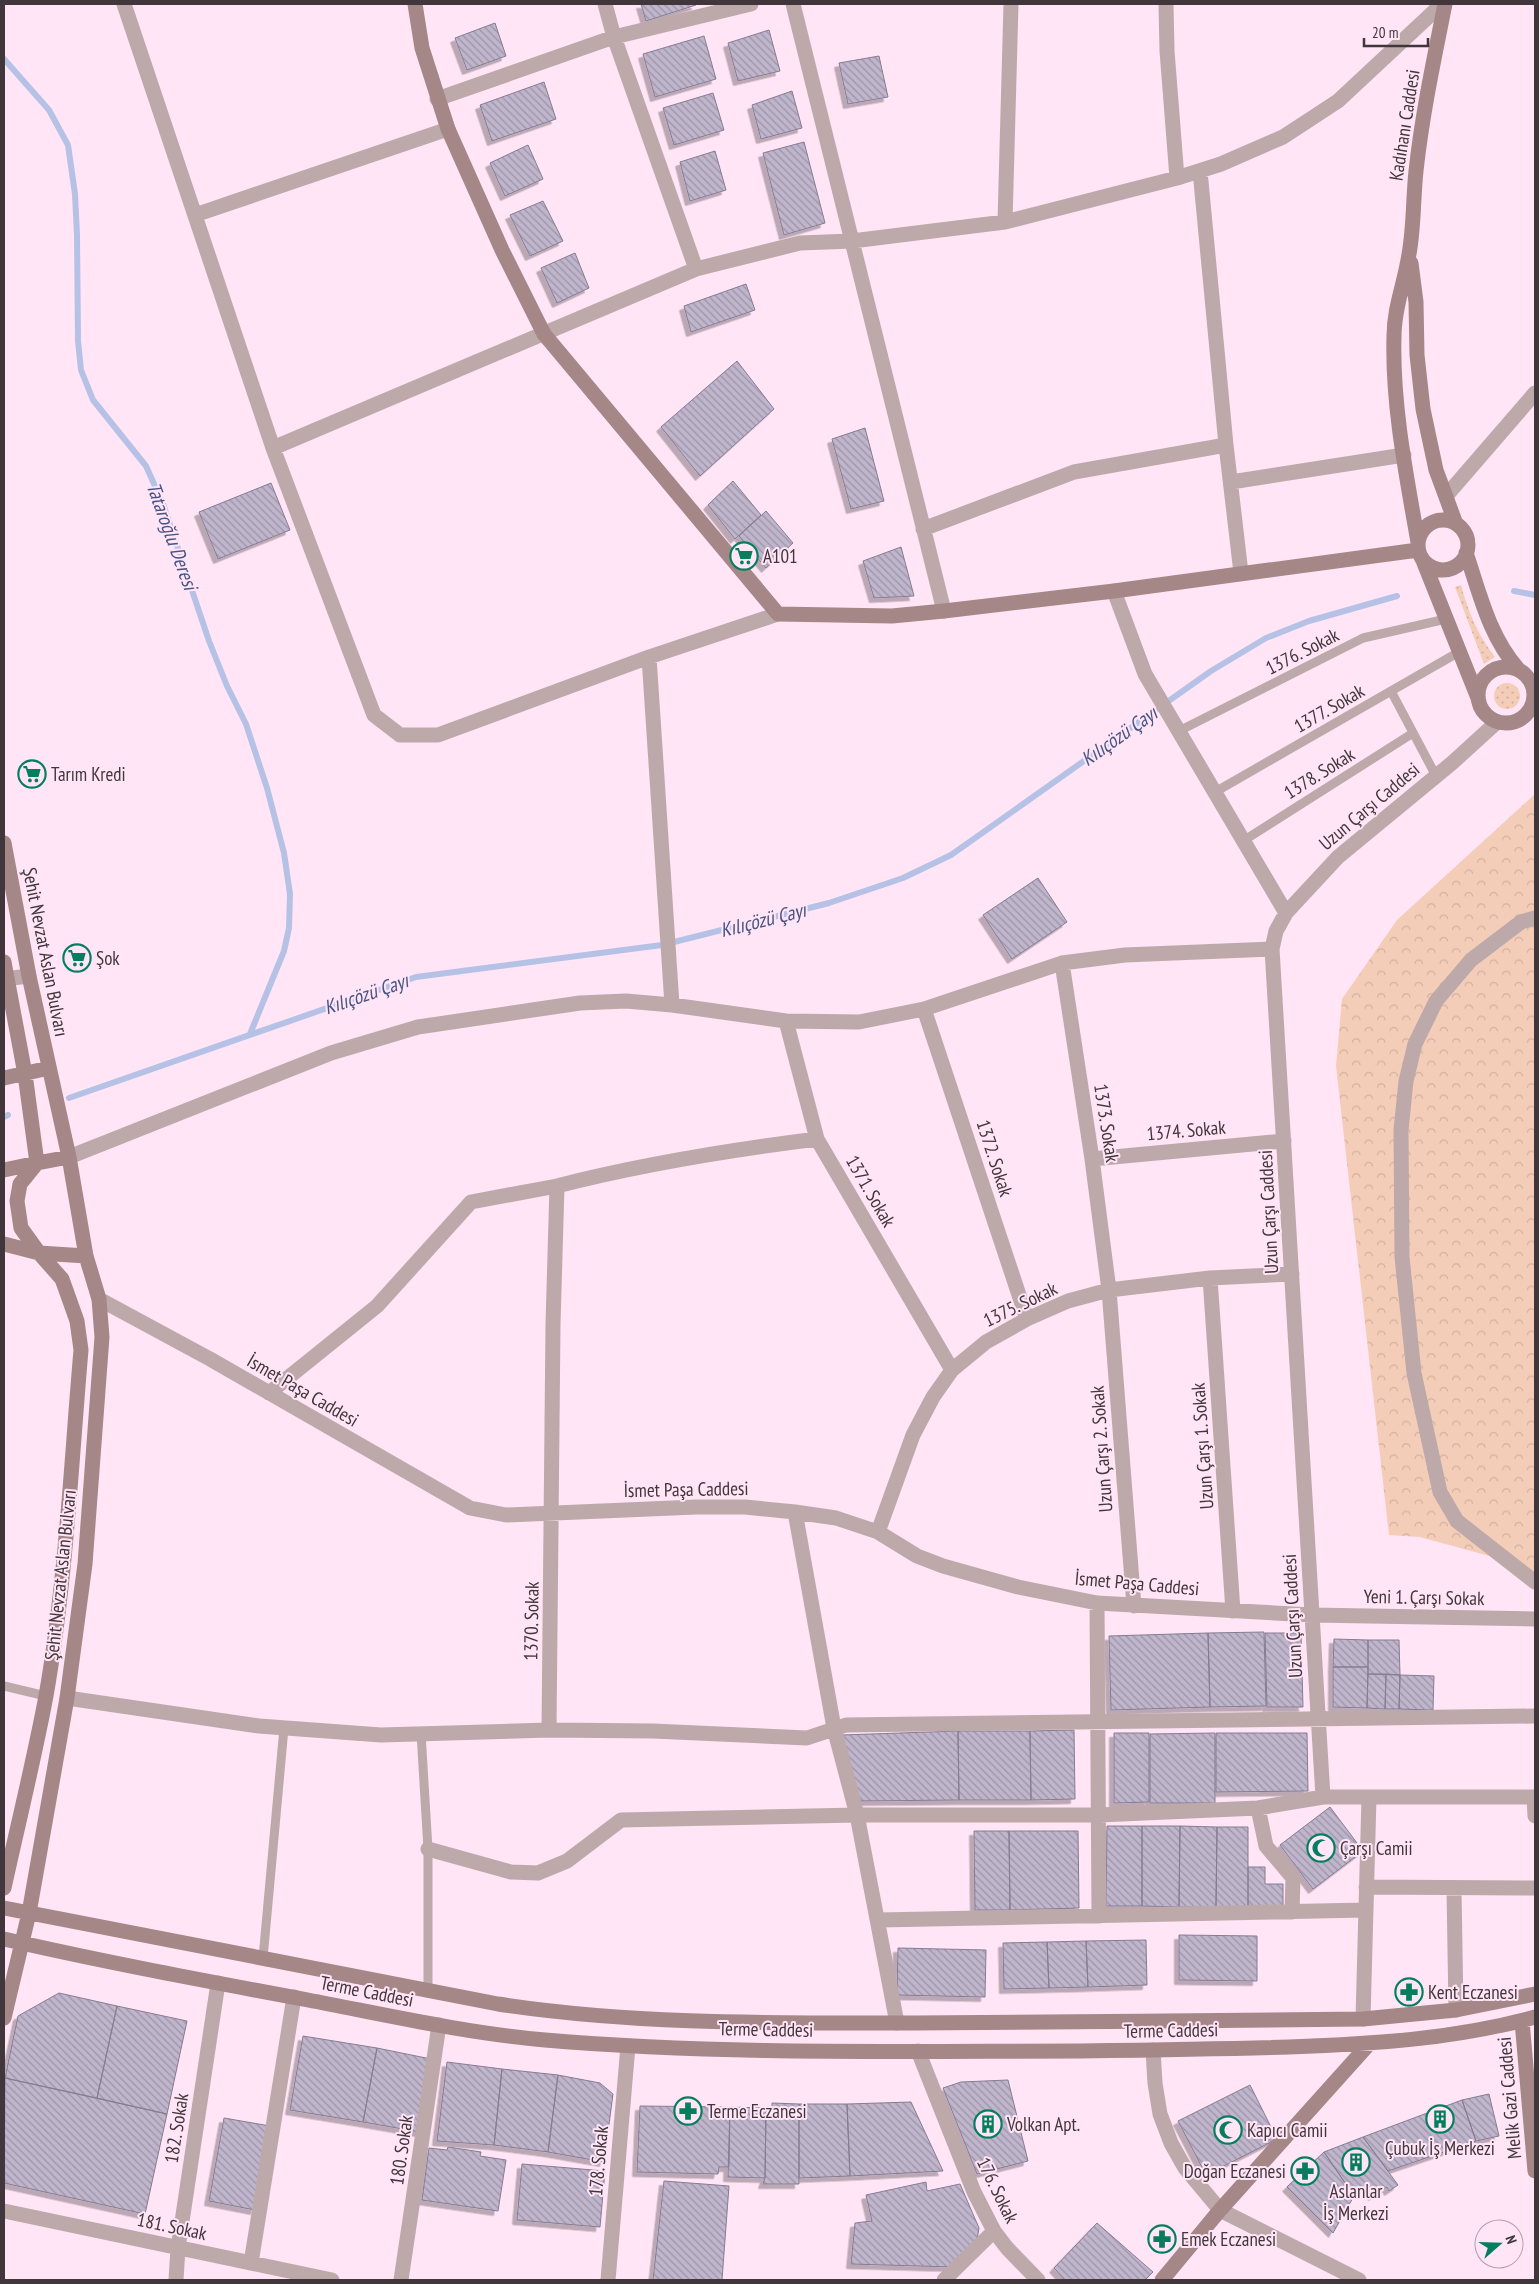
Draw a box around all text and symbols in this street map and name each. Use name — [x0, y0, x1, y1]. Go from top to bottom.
scale bar — [1364, 15, 1428, 47]
text: 20 m — [1372, 23, 1398, 42]
street label: Kadıhanı Caddesi — [1383, 68, 1425, 182]
water label: Tataroğlu Deresi — [141, 479, 204, 596]
supermarket icon: A101 — [729, 541, 759, 571]
place label: A101 — [763, 544, 798, 568]
street label: 1376. Sokak — [1261, 622, 1343, 680]
street label: 1377. Sokak — [1290, 678, 1369, 738]
water label: Kılıçözü Çayı — [1076, 699, 1164, 772]
street label: 1378. Sokak — [1279, 742, 1359, 804]
street label: Uzun Çarşı Caddesi — [1314, 757, 1424, 855]
supermarket icon: Tarım Kredi — [17, 759, 47, 789]
place label: Tarım Kredi — [51, 762, 126, 786]
street label: Şehit Nevzat Aslan Bulvarı — [18, 865, 74, 1039]
water label: Kılıçözü Çayı — [718, 896, 810, 943]
supermarket icon: Şok — [62, 943, 92, 973]
place label: Şok — [96, 946, 120, 970]
water label: Kılıçözü Çayı — [321, 967, 413, 1020]
street label: 1373. Sokak — [1089, 1082, 1125, 1165]
street label: 1374. Sokak — [1146, 1115, 1227, 1145]
street label: 1372. Sokak — [971, 1117, 1019, 1200]
street label: Uzun Çarşı Caddesi — [1253, 1149, 1283, 1275]
street label: 1371. Sokak — [841, 1151, 901, 1232]
street label: 1375. Sokak — [979, 1276, 1061, 1332]
street label: İsmet Paşa Caddesi — [243, 1348, 363, 1432]
street label: Uzun Çarşı 1. Sokak — [1186, 1381, 1218, 1510]
street label: Uzun Çarşı 2. Sokak — [1085, 1384, 1117, 1513]
street label: İsmet Paşa Caddesi — [623, 1476, 749, 1502]
street label: Şehit Nevzat Aslan Bulvarı — [39, 1488, 81, 1662]
street label: Uzun Çarşı Caddesi — [1277, 1553, 1307, 1679]
street label: İsmet Paşa Caddesi — [1074, 1566, 1200, 1600]
street label: 1370. Sokak — [518, 1581, 544, 1661]
street label: Yeni 1. Çarşı Sokak — [1363, 1584, 1485, 1610]
mosque icon: Çarşı Camii — [1306, 1833, 1336, 1863]
place label: Çarşı Camii — [1340, 1836, 1413, 1860]
street label: Terme Caddesi — [318, 1970, 416, 2012]
pharmacy icon: Kent Eczanesi — [1394, 1977, 1424, 2007]
place label: Kent Eczanesi — [1428, 1980, 1518, 2004]
street label: Terme Caddesi — [718, 2016, 814, 2042]
street label: Terme Caddesi — [1123, 2017, 1219, 2043]
street label: Melik Gazi Caddesi — [1492, 2036, 1526, 2160]
street label: 182. Sokak — [159, 2091, 193, 2165]
pharmacy icon: Terme Eczanesi — [673, 2096, 703, 2126]
place label: Terme Eczanesi — [707, 2099, 807, 2123]
building icon: Çubuk İş Merkezi — [1425, 2104, 1455, 2134]
building icon: Volkan Apt. — [973, 2109, 1003, 2139]
place label: Volkan Apt. — [1006, 2112, 1080, 2136]
street label: 180. Sokak — [384, 2113, 418, 2187]
mosque icon: Kapıcı Camii — [1213, 2115, 1243, 2145]
place label: Kapıcı Camii — [1247, 2118, 1328, 2142]
street label: 178. Sokak — [583, 2124, 613, 2197]
place label: Çubuk İş Merkezi — [1385, 2136, 1495, 2160]
building icon: Aslanlar İş Merkezi — [1341, 2147, 1371, 2177]
street label: 176. Sokak — [972, 2153, 1025, 2227]
pharmacy icon: Doğan Eczanesi — [1290, 2156, 1320, 2186]
place label: Doğan Eczanesi — [1184, 2159, 1286, 2183]
place label: Aslanlar İş Merkezi — [1323, 2179, 1389, 2225]
street label: 181. Sokak — [135, 2207, 210, 2245]
north arrow — [1474, 2219, 1524, 2269]
pharmacy icon: Emek Eczanesi — [1147, 2224, 1177, 2254]
place label: Emek Eczanesi — [1181, 2227, 1276, 2251]
text: N — [1501, 2233, 1521, 2246]

